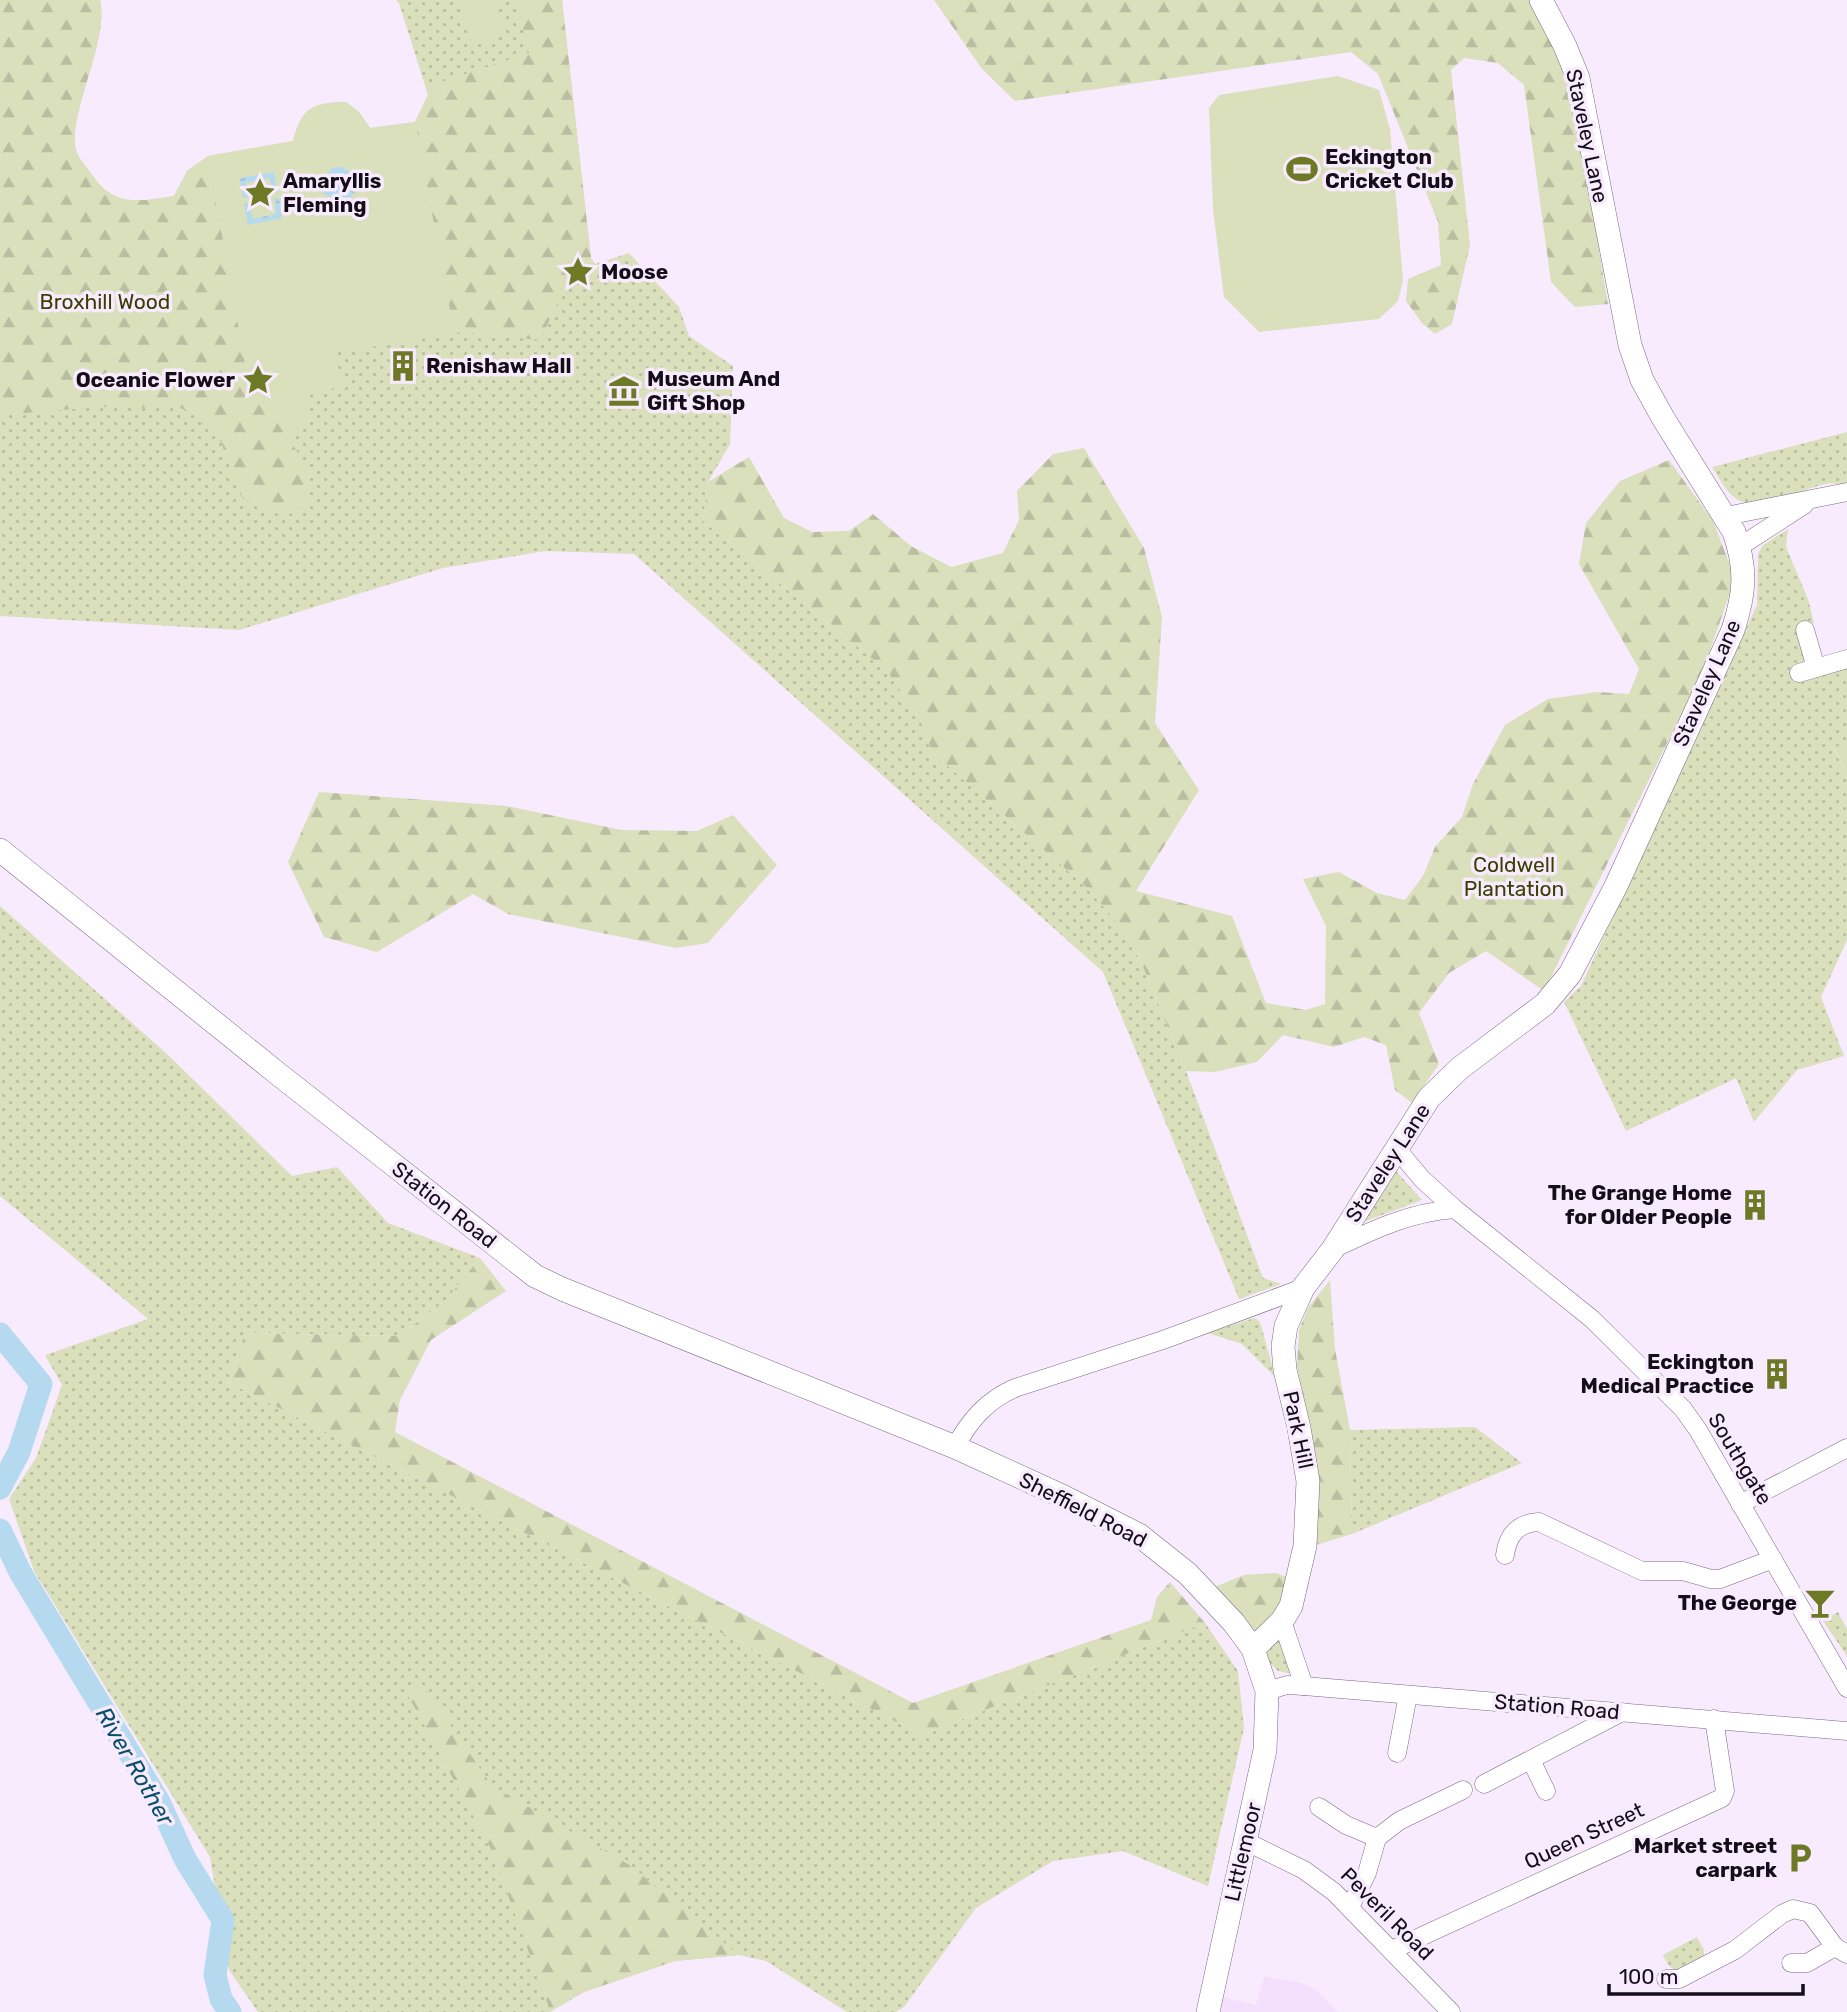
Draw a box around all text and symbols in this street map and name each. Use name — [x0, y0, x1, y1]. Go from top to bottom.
street label: Staveley Lane — [1561, 67, 1614, 205]
place label: Eckington Cricket Club — [1325, 144, 1454, 193]
sports icon: Eckington Cricket Club — [1285, 152, 1319, 186]
place label: Amaryllis Fleming — [283, 168, 381, 217]
place icon: Amaryllis Fleming — [243, 176, 277, 210]
place icon: Moose — [561, 255, 595, 289]
place label: Moose — [601, 259, 668, 284]
park label: Broxhill Wood — [40, 289, 170, 314]
building icon: Renishaw Hall — [386, 349, 420, 383]
place label: Renishaw Hall — [426, 353, 572, 378]
place icon: Oceanic Flower — [241, 363, 275, 397]
place label: Museum And Gift Shop — [647, 366, 780, 415]
place label: Oceanic Flower — [76, 367, 235, 392]
museum icon: Museum And Gift Shop — [607, 374, 641, 408]
street label: Staveley Lane — [1667, 615, 1746, 750]
park label: Coldwell Plantation — [1464, 852, 1564, 901]
street label: Staveley Lane — [1340, 1099, 1435, 1227]
street label: Station Road — [387, 1156, 502, 1253]
place label: The Grange Home for Older People — [1548, 1180, 1732, 1229]
building icon: The Grange Home for Older People — [1738, 1188, 1772, 1222]
place label: Eckington Medical Practice — [1581, 1349, 1754, 1398]
building icon: Eckington Medical Practice — [1760, 1357, 1794, 1391]
street label: Park Hill — [1278, 1389, 1319, 1471]
street label: Southgate — [1703, 1408, 1778, 1509]
street label: Sheffield Road — [1015, 1467, 1151, 1552]
bar icon: The George — [1803, 1586, 1837, 1620]
place label: The George — [1678, 1590, 1797, 1615]
street label: Station Road — [1493, 1689, 1621, 1724]
water label: River Rother — [90, 1702, 181, 1831]
street label: Queen Street — [1520, 1797, 1648, 1874]
street label: Littlemoor — [1219, 1800, 1266, 1904]
place label: Market street carpark — [1634, 1833, 1778, 1882]
parking icon: Market street carpark — [1783, 1841, 1817, 1875]
street label: Peveril Road — [1336, 1862, 1439, 1965]
scale bar — [1609, 1952, 1803, 1996]
text: 100 m — [1619, 1964, 1678, 1989]

